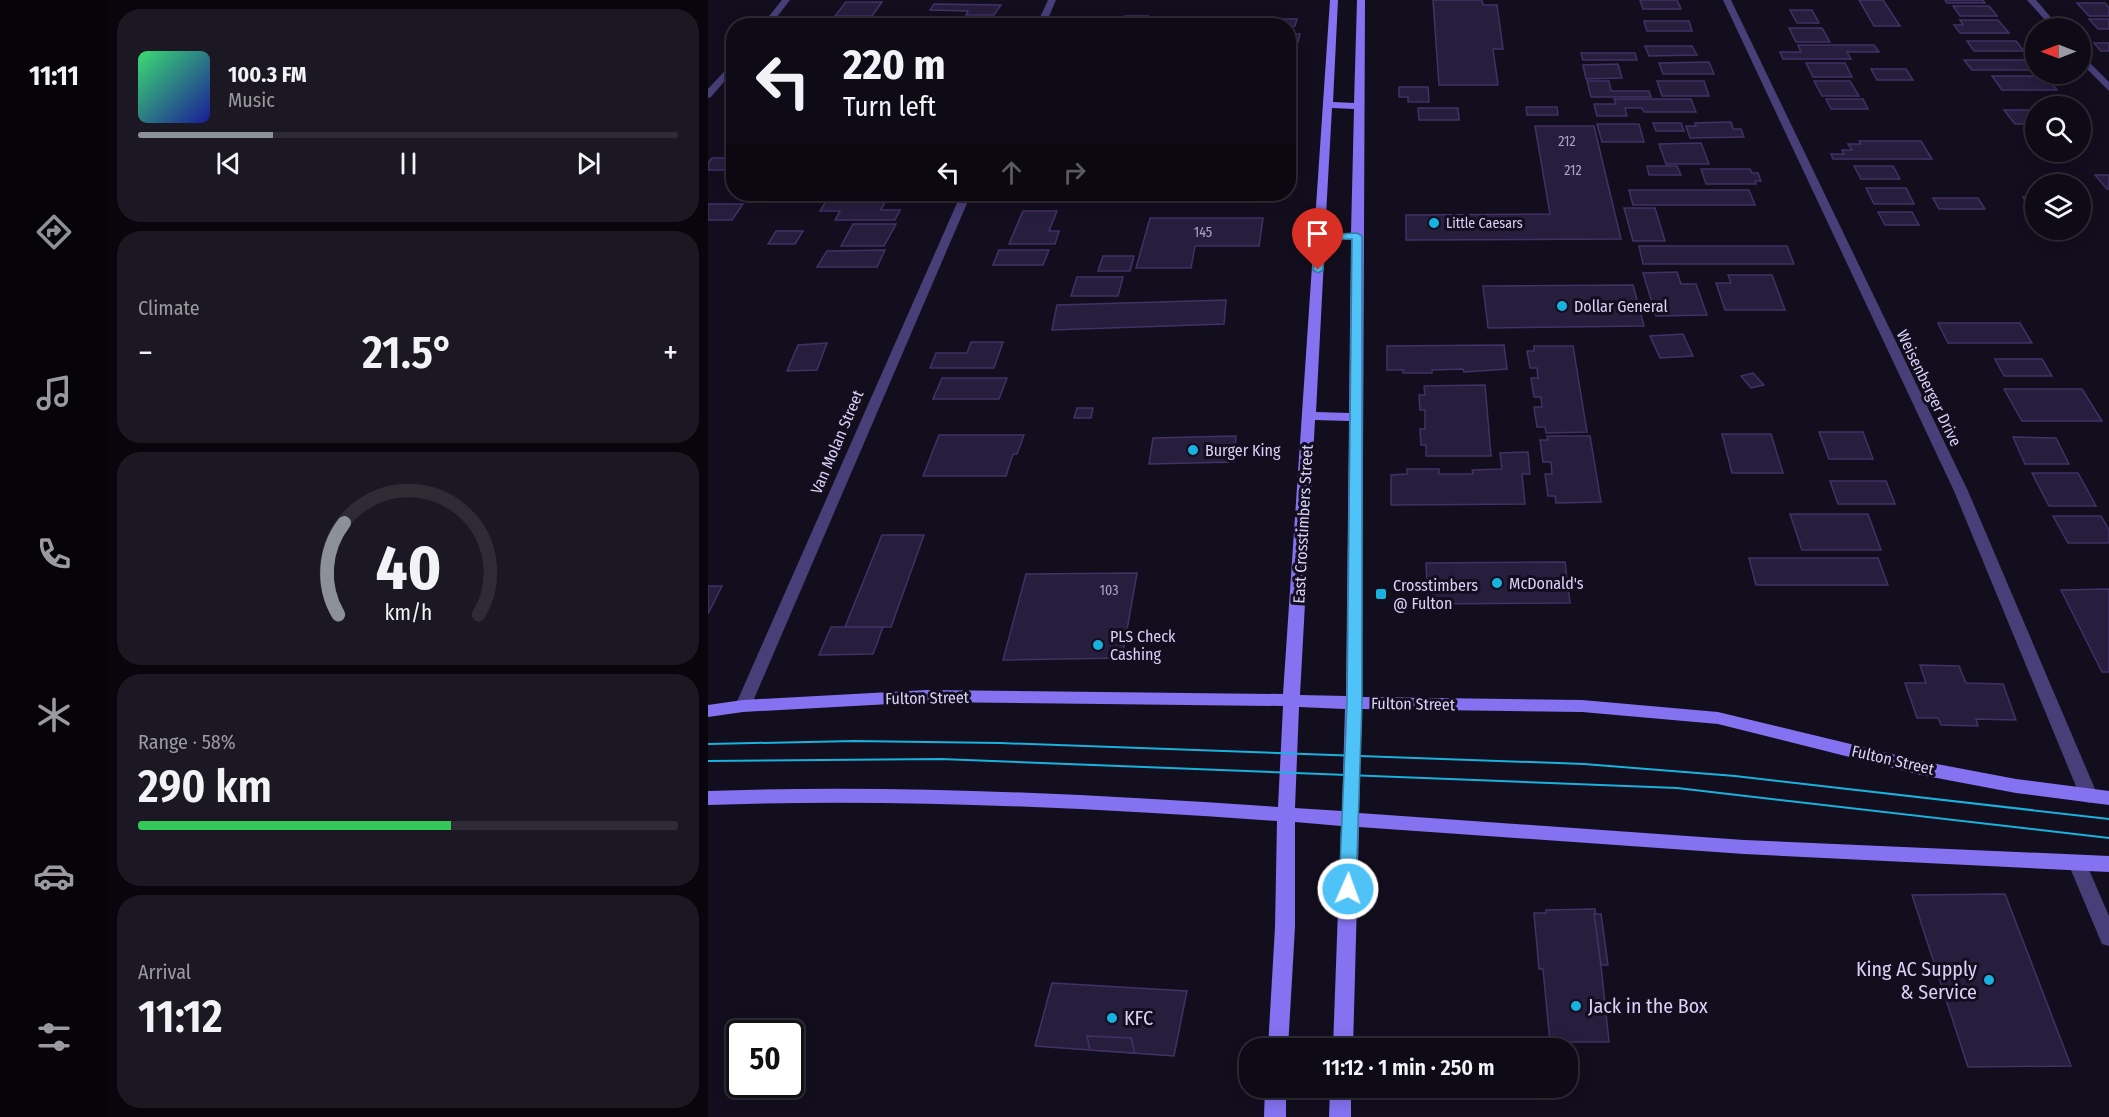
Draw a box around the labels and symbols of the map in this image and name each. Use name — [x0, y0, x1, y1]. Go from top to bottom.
north arrow — [2025, 18, 2091, 84]
house number: 212 — [1558, 133, 1576, 150]
house number: 212 — [1564, 162, 1582, 179]
pin — [1292, 208, 1343, 270]
place label: Little Caesars — [1446, 215, 1523, 232]
marker: Little Caesars — [1427, 216, 1441, 230]
house number: 145 — [1194, 224, 1212, 241]
place label: Dollar General — [1574, 297, 1668, 316]
marker: Dollar General — [1555, 299, 1569, 313]
street label: Weisenberger Drive — [1893, 327, 1965, 449]
street label: Van Molan Street — [807, 387, 868, 497]
place label: Burger King — [1205, 441, 1281, 460]
marker: Burger King — [1186, 443, 1200, 457]
street label: East Crosstimbers Street — [1289, 443, 1317, 604]
place label: McDonald's — [1509, 574, 1584, 593]
place label: Crosstimbers @ Fulton — [1393, 576, 1478, 613]
marker: McDonald's — [1490, 576, 1504, 590]
house number: 103 — [1100, 582, 1118, 599]
marker: Crosstimbers @ Fulton — [1374, 587, 1388, 601]
place label: PLS Check Cashing — [1110, 627, 1176, 664]
marker: PLS Check Cashing — [1091, 638, 1105, 652]
street label: Fulton Street — [885, 688, 970, 708]
street label: Fulton Street — [1371, 694, 1456, 714]
street label: Fulton Street — [1850, 741, 1937, 779]
position arrow — [1316, 857, 1380, 921]
place label: King AC Supply & Service — [1856, 957, 1977, 1004]
marker: King AC Supply & Service — [1982, 973, 1996, 987]
place label: Jack in the Box — [1588, 994, 1708, 1018]
marker: Jack in the Box — [1569, 999, 1583, 1013]
place label: KFC — [1124, 1006, 1153, 1030]
marker: KFC — [1105, 1011, 1119, 1025]
speed limit sign: 50 — [726, 1020, 804, 1098]

